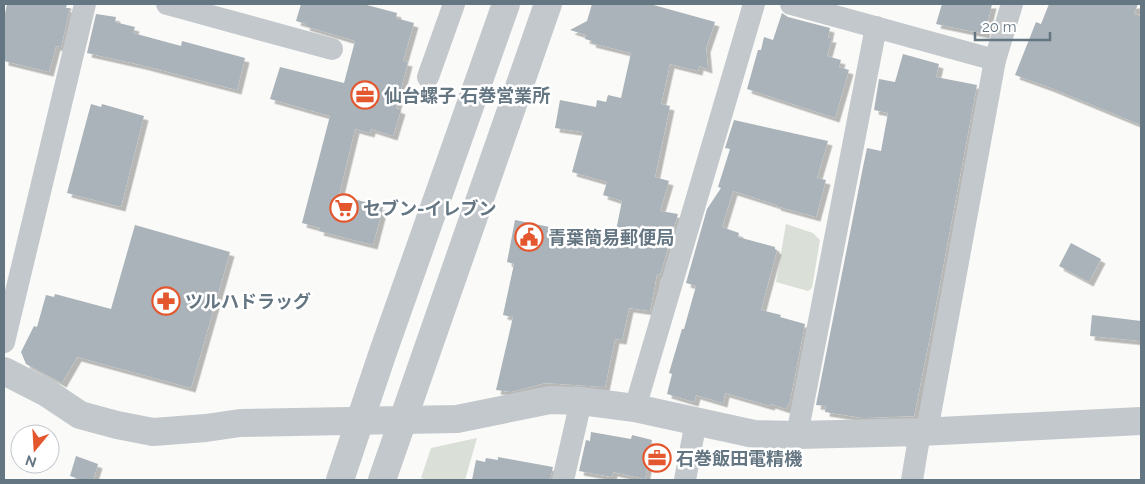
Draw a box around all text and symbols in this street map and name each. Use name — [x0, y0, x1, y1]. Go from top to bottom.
scale bar — [975, 10, 1050, 42]
text: 20 m — [982, 18, 1017, 36]
office icon: 仙台螺子 石巻営業所 — [350, 80, 380, 110]
place label: 仙台螺子 石巻営業所 — [384, 85, 550, 106]
supermarket icon: セブン-イレブン — [329, 193, 359, 223]
place label: セブン-イレブン — [363, 198, 497, 219]
public building icon: 青葉簡易郵便局 — [514, 222, 544, 252]
place label: 青葉簡易郵便局 — [548, 227, 674, 248]
pharmacy icon: ツルハドラッグ — [151, 286, 181, 316]
place label: ツルハドラッグ — [185, 291, 311, 312]
north arrow — [10, 424, 60, 474]
office icon: 石巻飯田電精機 — [642, 443, 672, 473]
place label: 石巻飯田電精機 — [676, 448, 803, 469]
text: N — [23, 452, 39, 471]

